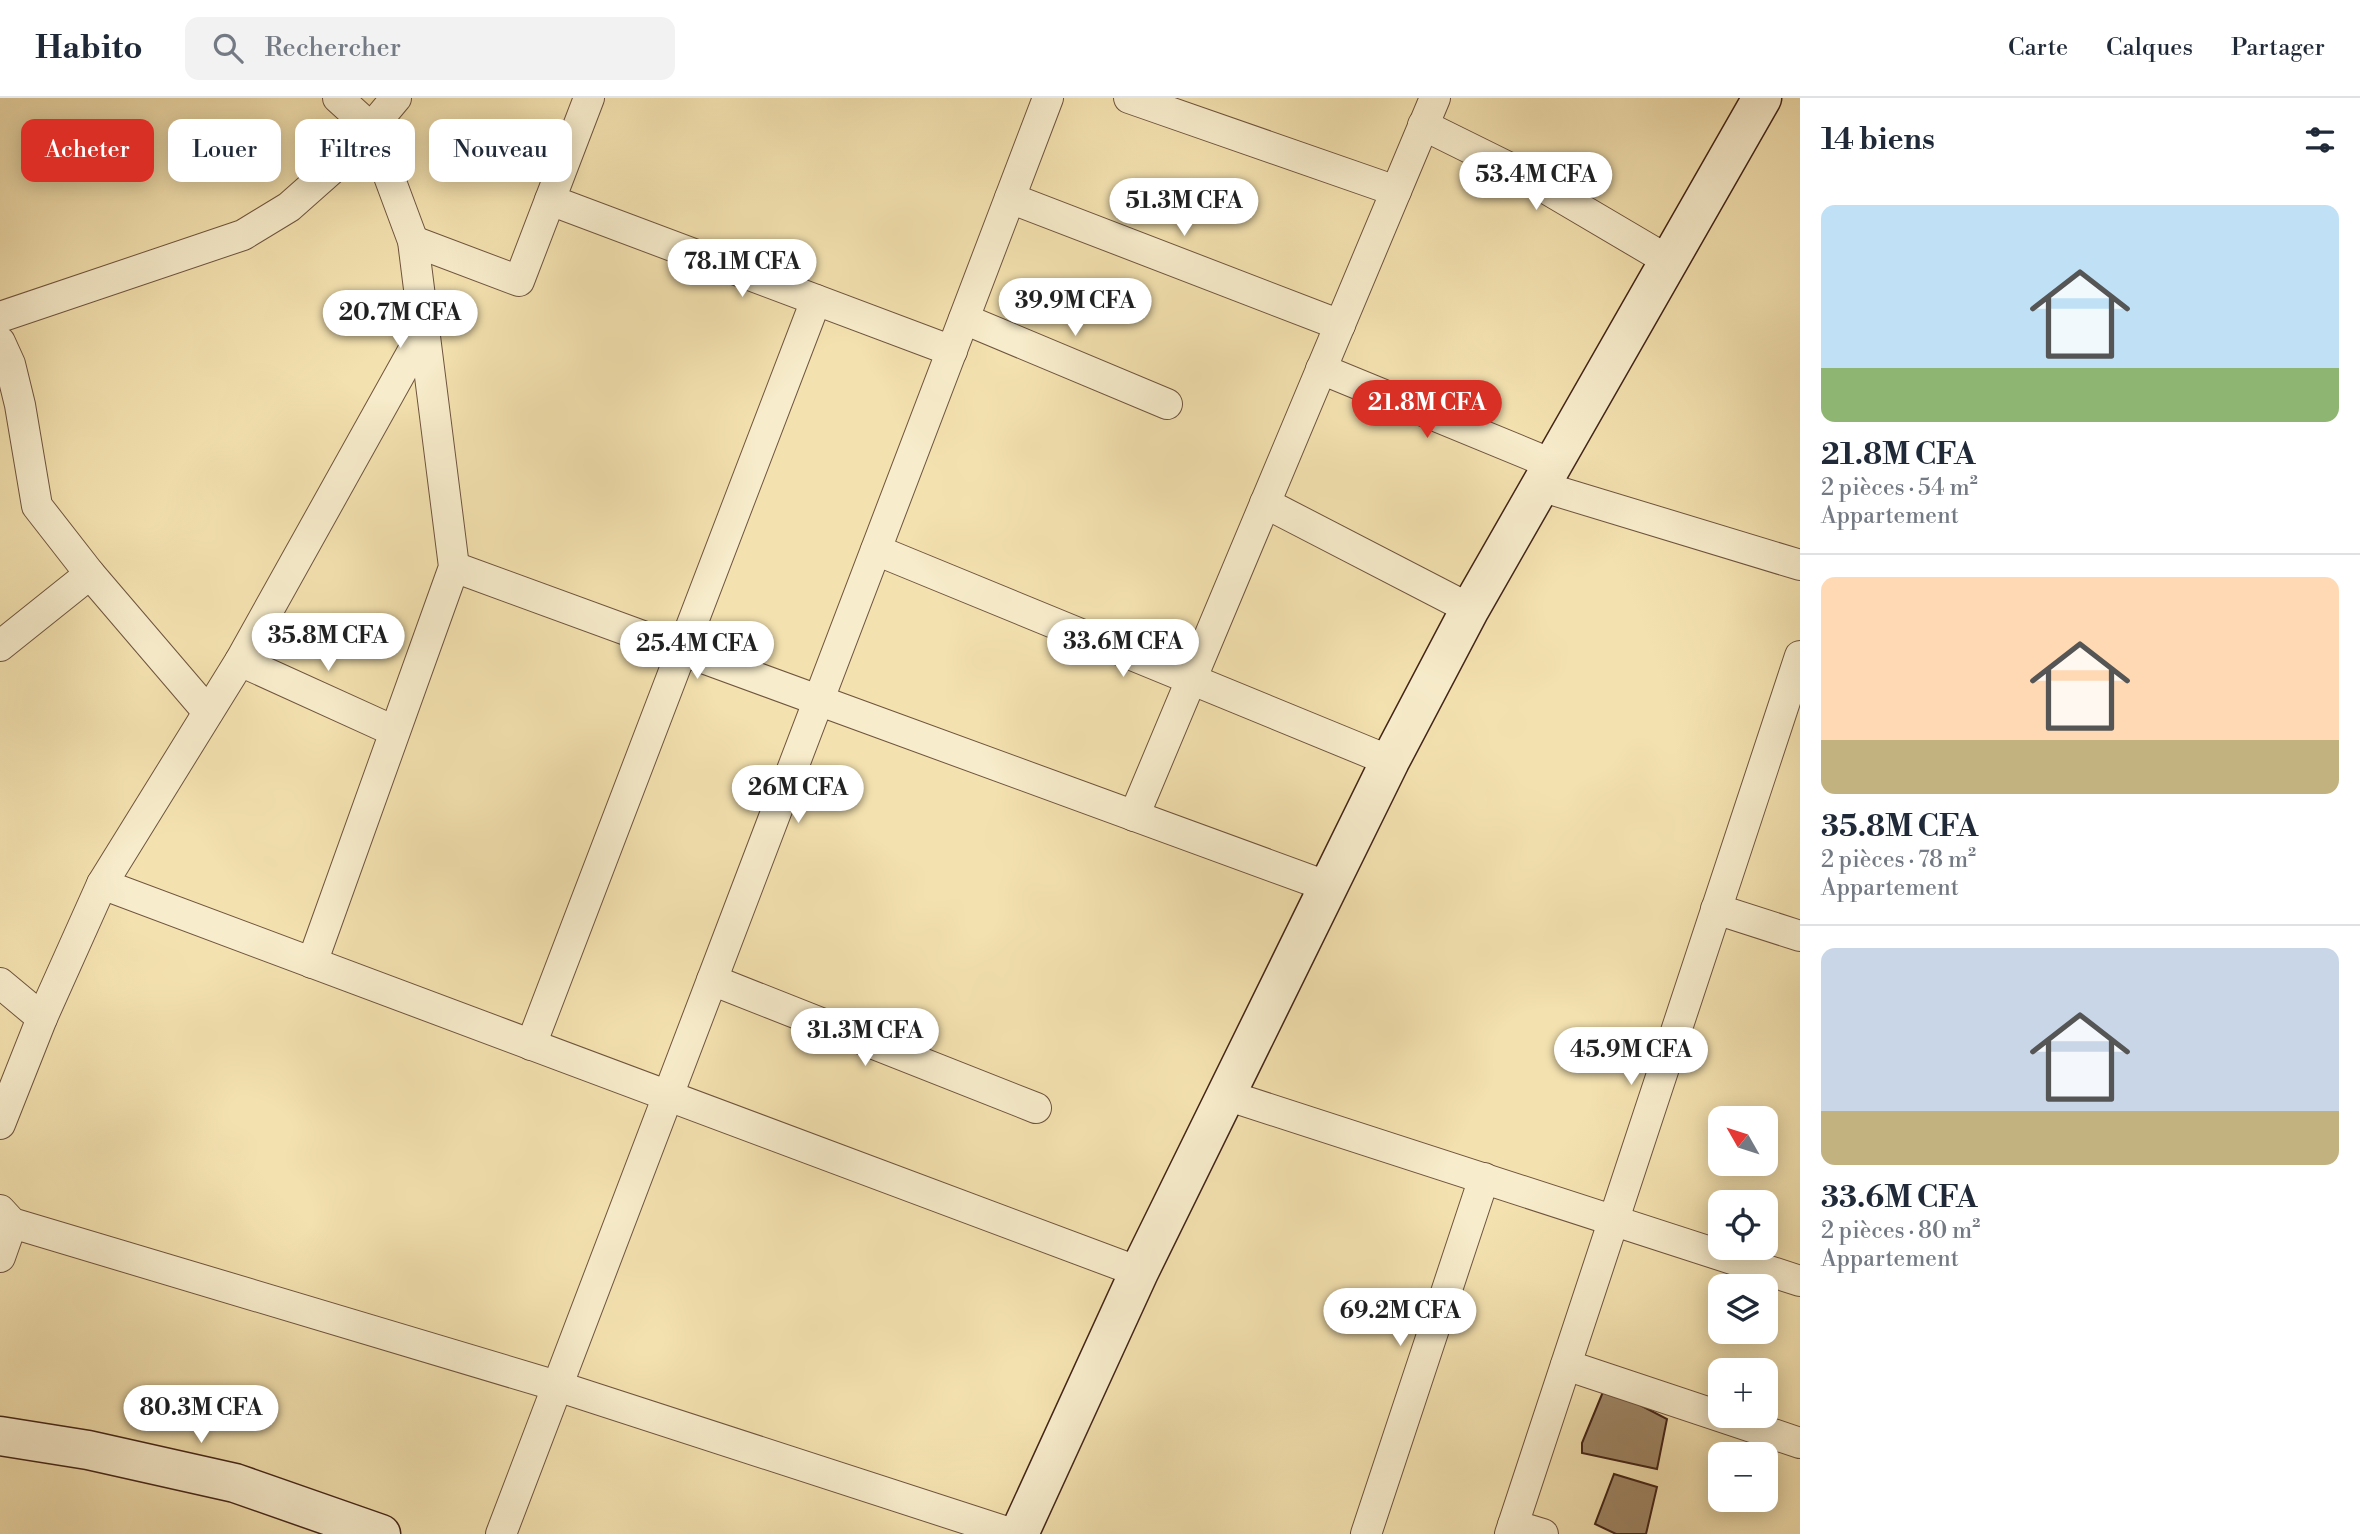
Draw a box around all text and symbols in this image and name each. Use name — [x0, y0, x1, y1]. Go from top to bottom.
search box — [185, 17, 675, 80]
text: Habito — [35, 28, 143, 69]
icon: search — [209, 29, 247, 67]
text: Rechercher — [265, 32, 401, 64]
text: Carte — [2008, 33, 2068, 63]
text: Calques — [2106, 33, 2193, 63]
text: Partager — [2231, 33, 2325, 63]
chip: Acheter — [21, 119, 154, 182]
chip: Louer — [168, 119, 281, 182]
chip: Filtres — [295, 119, 415, 182]
chip: Nouveau — [429, 119, 572, 182]
text: 14 biens — [1821, 121, 1935, 159]
icon: filters — [2301, 121, 2339, 159]
pin: 53.4M CFA — [1456, 152, 1616, 212]
text: 53.4M CFA — [1475, 161, 1597, 189]
pin: 51.3M CFA — [1104, 178, 1264, 238]
text: 51.3M CFA — [1125, 187, 1243, 215]
pin: 78.1M CFA — [662, 240, 822, 299]
text: 78.1M CFA — [684, 248, 800, 276]
icon: home — [2017, 251, 2143, 377]
pin: 39.9M CFA — [995, 278, 1155, 338]
text: 39.9M CFA — [1015, 287, 1135, 315]
pin: 20.7M CFA — [320, 290, 480, 350]
text: 20.7M CFA — [339, 299, 461, 327]
pin: 21.8M CFA — [1347, 380, 1507, 440]
text: 21.8M CFA — [1368, 389, 1486, 417]
text: 21.8M CFA — [1821, 436, 1975, 474]
text: 2 pièces · 54 m² — [1821, 474, 1978, 502]
text: Appartement — [1821, 502, 1959, 530]
pin: 35.8M CFA — [248, 614, 408, 673]
pin: 33.6M CFA — [1043, 620, 1203, 679]
text: 35.8M CFA — [268, 622, 388, 650]
pin: 25.4M CFA — [617, 622, 777, 681]
icon: home — [2017, 623, 2143, 749]
text: 33.6M CFA — [1063, 628, 1183, 656]
text: 25.4M CFA — [636, 630, 758, 658]
pin: 26M CFA — [733, 766, 863, 825]
text: 26M CFA — [748, 774, 848, 802]
text: 35.8M CFA — [1821, 808, 1978, 846]
text: 2 pièces · 78 m² — [1821, 846, 1976, 874]
text: Appartement — [1821, 874, 1959, 902]
icon: home — [2017, 994, 2143, 1120]
pin: 31.3M CFA — [785, 1009, 945, 1068]
text: 31.3M CFA — [807, 1017, 923, 1045]
pin: 45.9M CFA — [1551, 1028, 1711, 1087]
text: 45.9M CFA — [1570, 1036, 1692, 1064]
north arrow — [1708, 1106, 1778, 1176]
map controls — [1708, 1106, 1778, 1512]
text: 33.6M CFA — [1821, 1179, 1978, 1217]
button: locate — [1708, 1190, 1778, 1260]
text: 2 pièces · 80 m² — [1821, 1217, 1980, 1245]
text: Appartement — [1821, 1245, 1959, 1273]
button: layers — [1708, 1274, 1778, 1344]
pin: 69.2M CFA — [1320, 1288, 1480, 1348]
text: 69.2M CFA — [1339, 1297, 1461, 1325]
button: + — [1708, 1358, 1778, 1428]
pin: 80.3M CFA — [121, 1386, 281, 1445]
text: 80.3M CFA — [139, 1394, 263, 1422]
button: − — [1708, 1442, 1778, 1512]

